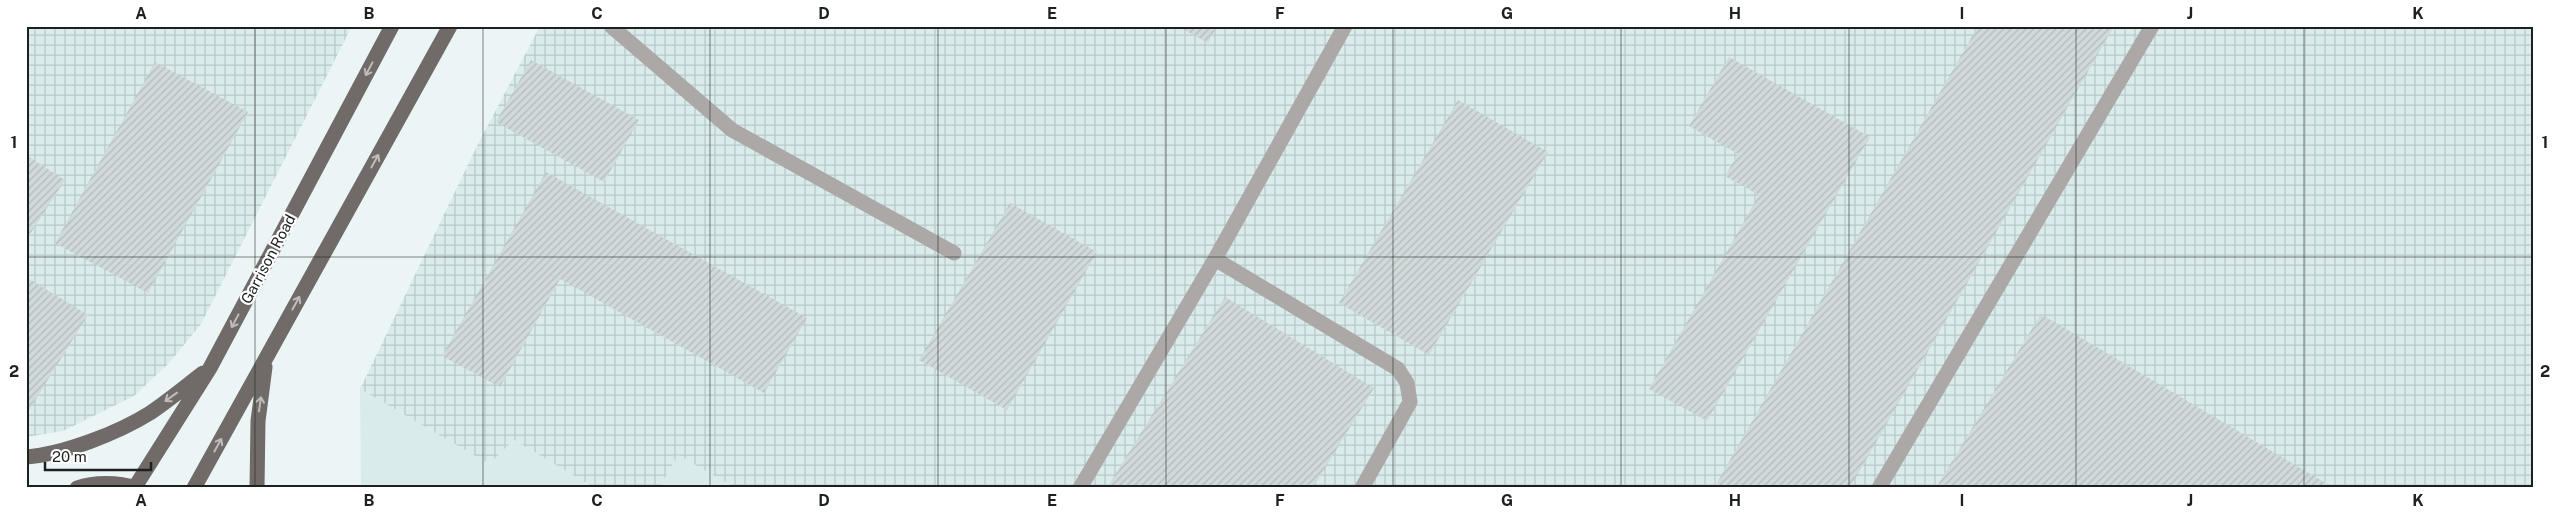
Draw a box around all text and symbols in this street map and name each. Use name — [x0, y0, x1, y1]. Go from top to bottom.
text: A — [135, 4, 147, 23]
text: B — [364, 4, 375, 23]
text: C — [591, 4, 603, 23]
text: D — [818, 4, 830, 23]
text: E — [1047, 4, 1057, 23]
text: F — [1275, 4, 1285, 23]
text: G — [1501, 4, 1513, 23]
text: H — [1729, 4, 1741, 23]
text: I — [1960, 4, 1964, 23]
text: J — [2187, 4, 2193, 23]
text: K — [2412, 4, 2424, 23]
one-way arrow — [364, 62, 374, 77]
text: 1 — [11, 133, 17, 152]
text: 1 — [2542, 133, 2548, 152]
one-way arrow — [371, 154, 381, 168]
street label: Garrison Road — [237, 211, 299, 307]
one-way arrow — [292, 296, 302, 310]
one-way arrow — [230, 313, 240, 328]
text: 2 — [9, 362, 19, 381]
text: 2 — [2540, 362, 2550, 381]
one-way arrow — [164, 392, 178, 402]
one-way arrow — [255, 396, 265, 412]
one-way arrow — [214, 438, 223, 453]
scale bar — [45, 439, 151, 471]
text: 20 m — [52, 448, 87, 465]
text: A — [135, 491, 147, 510]
text: B — [364, 491, 375, 510]
text: C — [591, 491, 603, 510]
text: D — [818, 491, 830, 510]
text: E — [1047, 491, 1057, 510]
text: F — [1275, 491, 1285, 510]
text: G — [1501, 491, 1513, 510]
text: H — [1729, 491, 1741, 510]
text: I — [1960, 491, 1964, 510]
text: J — [2187, 491, 2193, 510]
text: K — [2412, 491, 2424, 510]

